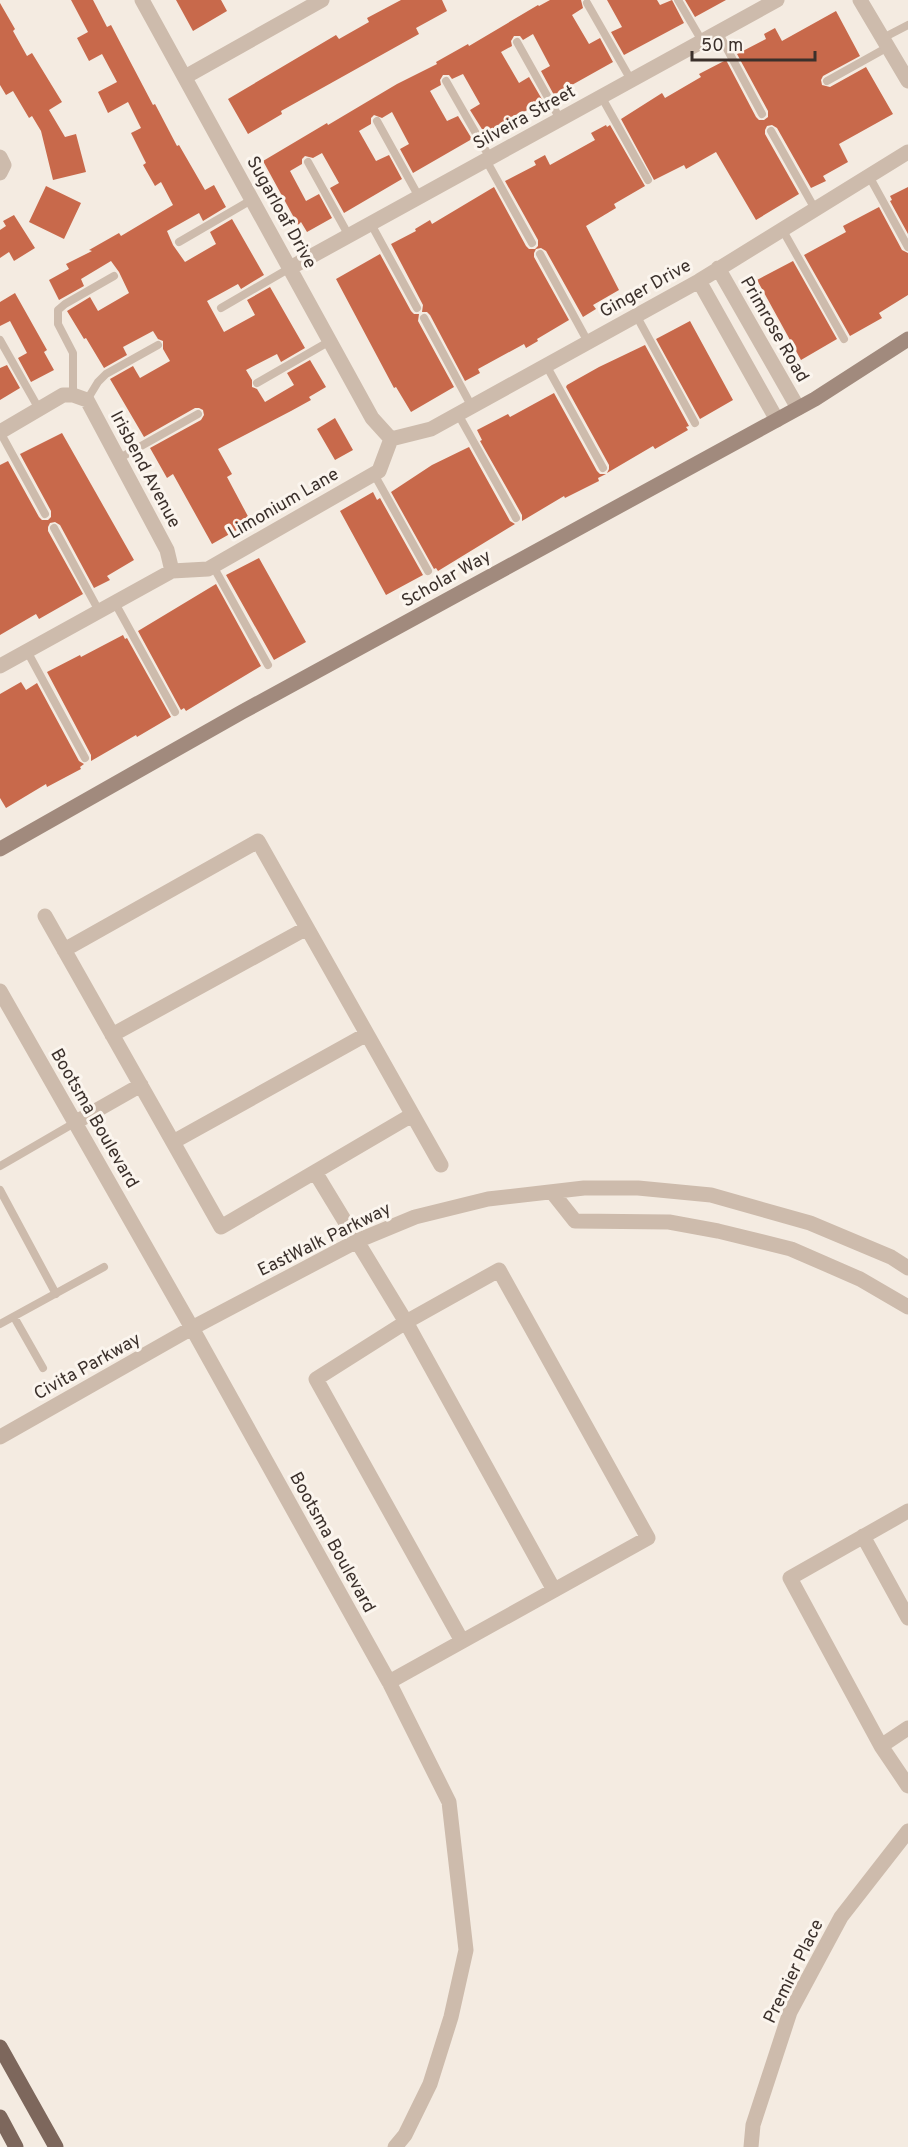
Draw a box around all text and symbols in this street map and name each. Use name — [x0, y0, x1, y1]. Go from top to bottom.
scale bar — [692, 24, 815, 62]
text: 50 m — [701, 35, 743, 58]
street label: Silveira Street — [470, 81, 580, 156]
street label: Sugarloaf Drive — [240, 152, 321, 273]
street label: Ginger Drive — [596, 255, 696, 324]
street label: Primrose Road — [734, 273, 813, 387]
street label: Irisbend Avenue — [104, 407, 185, 532]
street label: Limonium Lane — [224, 463, 343, 545]
street label: Scholar Way — [398, 545, 496, 613]
street label: Bootsma Boulevard — [44, 1045, 143, 1193]
street label: EastWalk Parkway — [254, 1198, 395, 1283]
street label: Civita Parkway — [30, 1328, 145, 1406]
street label: Bootsma Boulevard — [283, 1468, 380, 1617]
street label: Premier Place — [759, 1916, 830, 2028]

